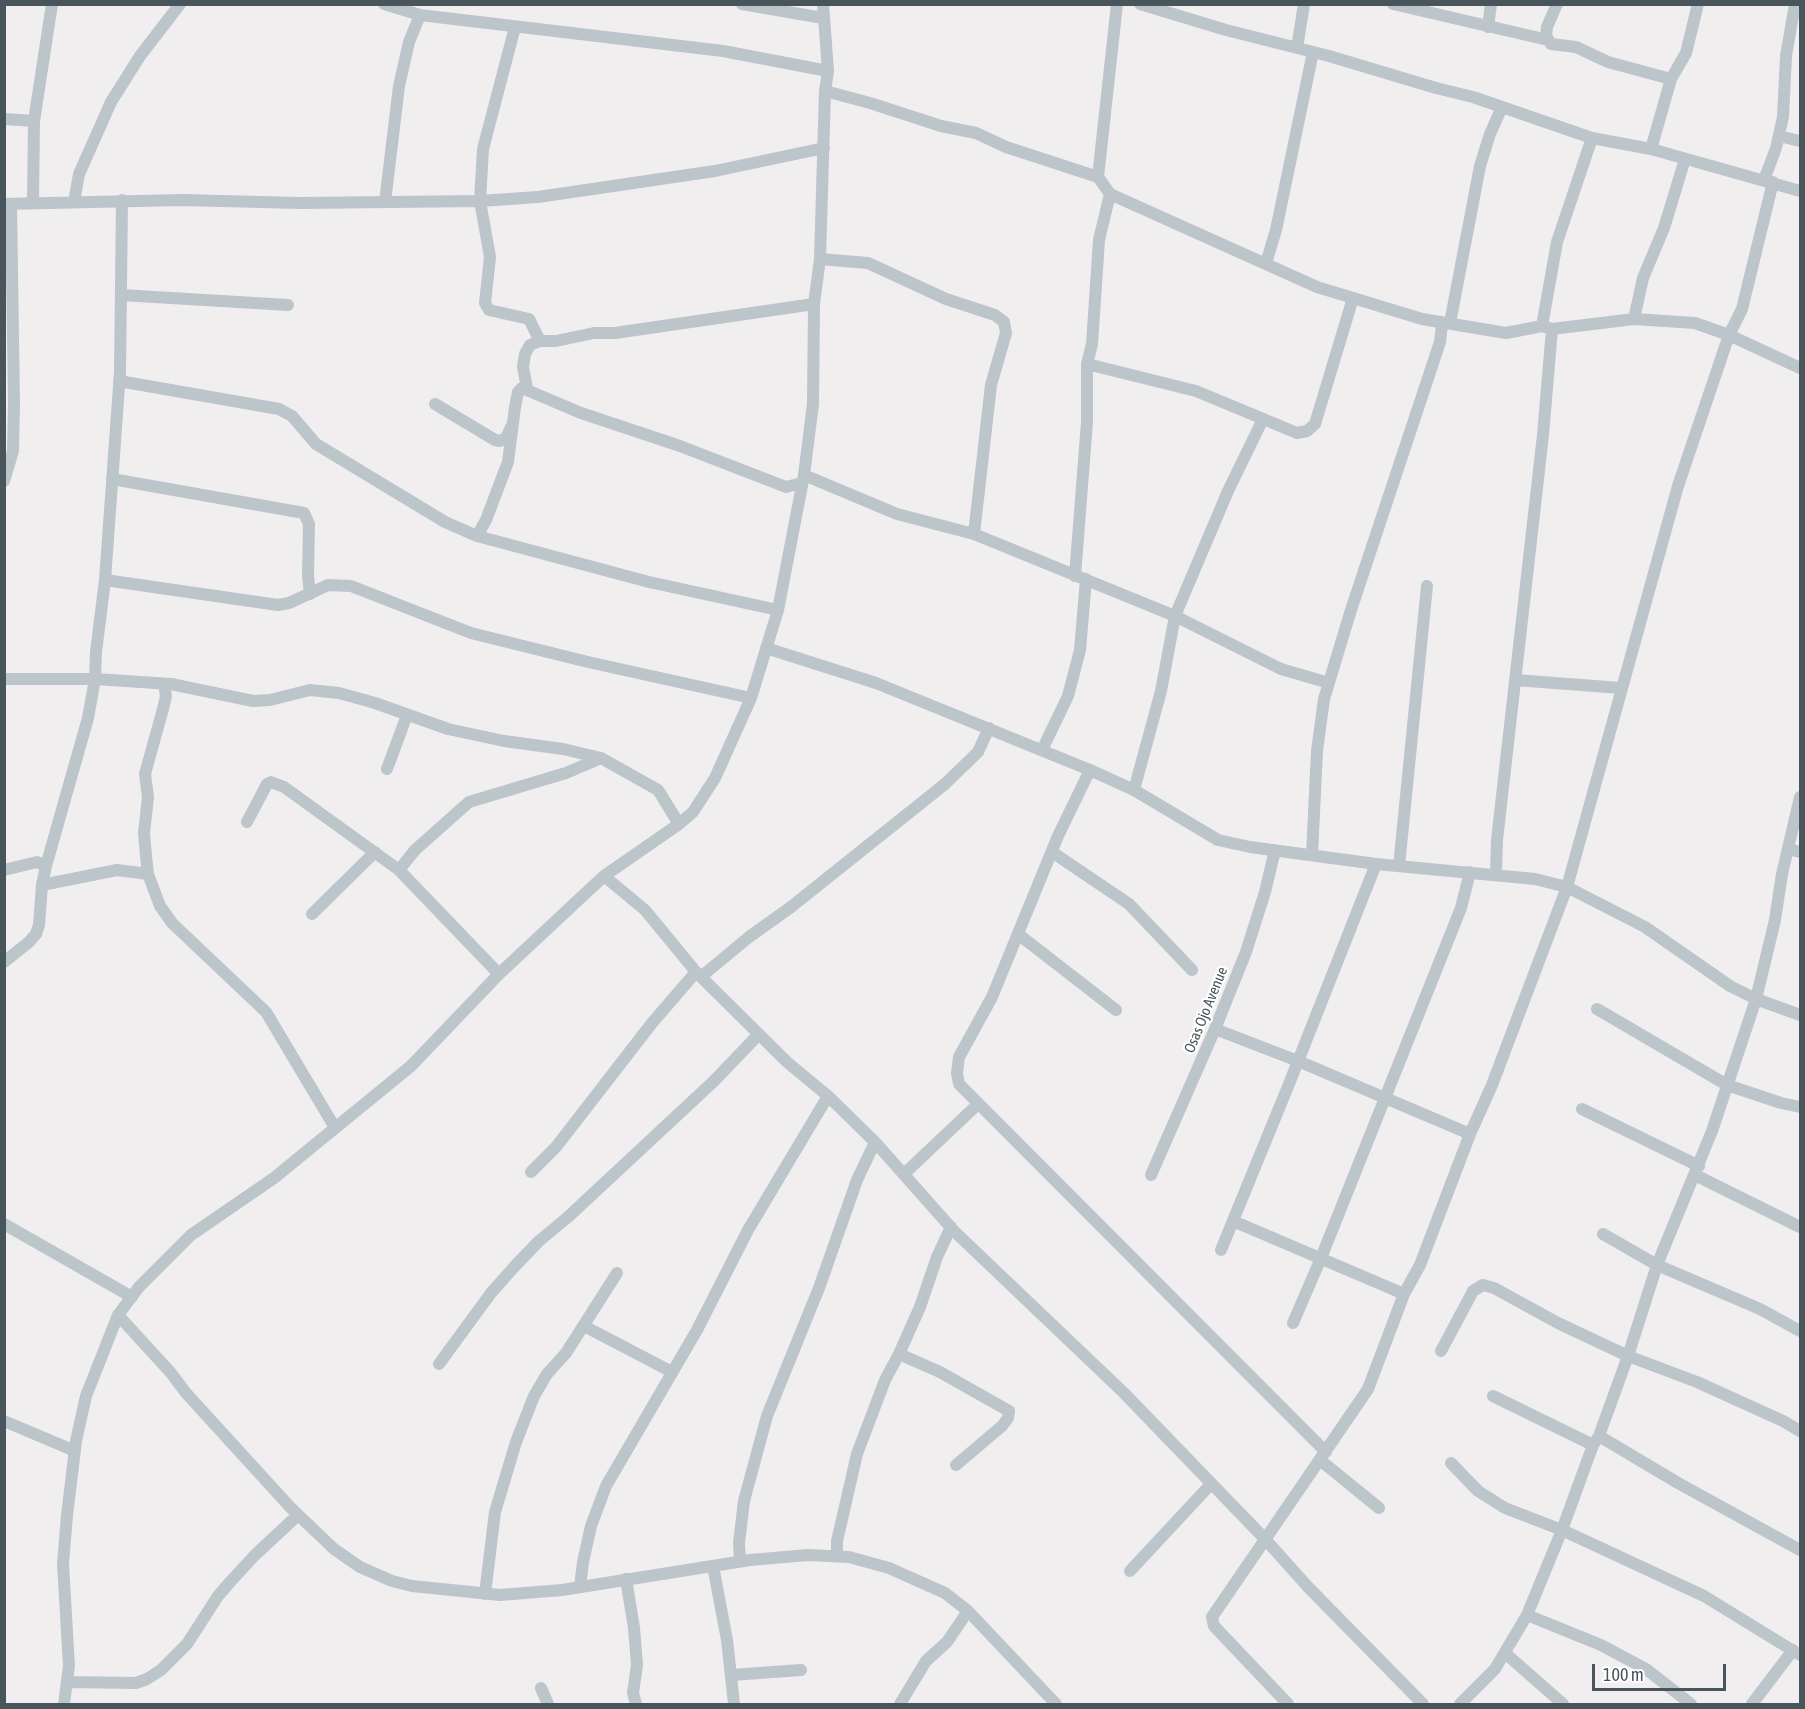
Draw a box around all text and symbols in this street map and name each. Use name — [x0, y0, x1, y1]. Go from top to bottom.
street label: Osas Ojo Avenue — [1181, 964, 1231, 1056]
scale bar — [1595, 1652, 1728, 1690]
text: 100 m — [1603, 1664, 1644, 1685]

